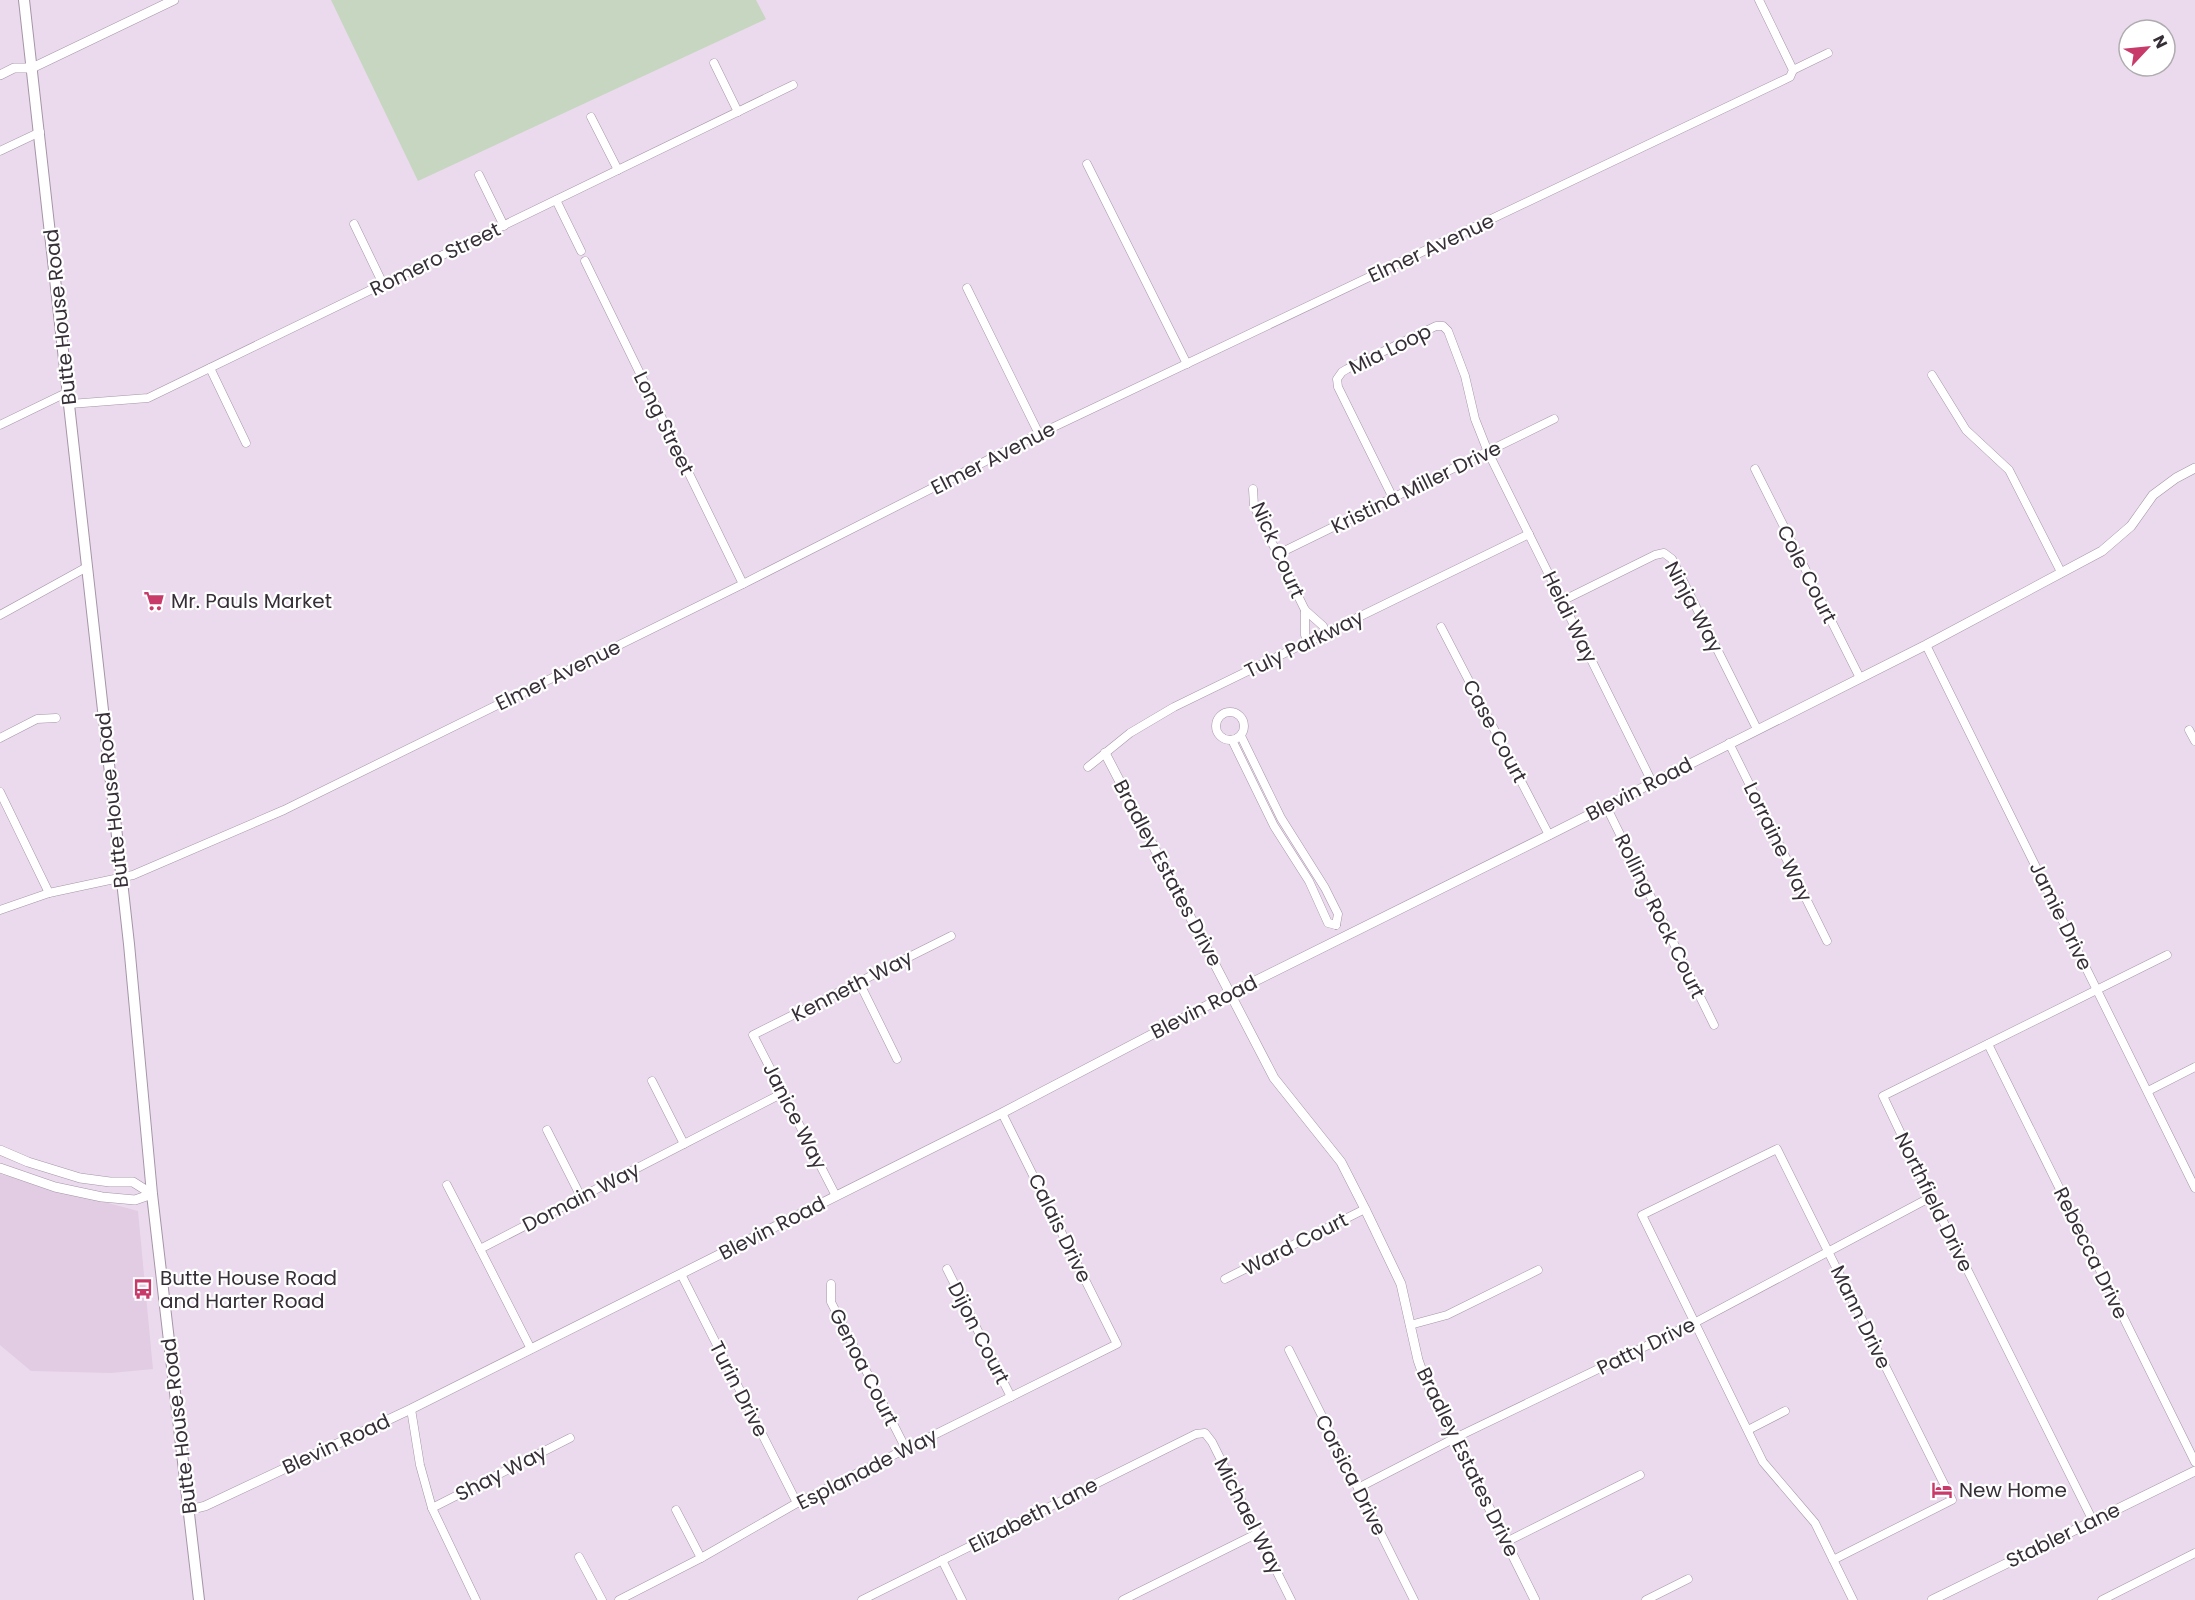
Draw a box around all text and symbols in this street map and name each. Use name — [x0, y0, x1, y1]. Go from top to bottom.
north arrow — [2117, 18, 2177, 78]
text: N — [2147, 31, 2173, 52]
street label: Elmer Avenue — [1363, 207, 1499, 289]
street label: Romero Street — [365, 215, 505, 303]
street label: Butte House Road — [37, 228, 83, 406]
street label: Mia Loop — [1344, 317, 1436, 381]
street label: Long Street — [627, 367, 701, 479]
street label: Elmer Avenue — [926, 415, 1060, 501]
street label: Kristina Miller Drive — [1326, 434, 1506, 540]
street label: Nick Court — [1244, 497, 1312, 603]
street label: Cole Court — [1770, 520, 1844, 628]
street label: Ninja Way — [1658, 556, 1730, 658]
street label: Heidi Way — [1536, 566, 1604, 668]
place label: Mr. Pauls Market — [171, 587, 332, 615]
supermarket icon: Mr. Pauls Market — [142, 589, 166, 613]
street label: Tuly Parkway — [1240, 603, 1368, 685]
street label: Elmer Avenue — [491, 633, 625, 717]
street label: Case Court — [1456, 675, 1534, 787]
street label: Butte House Road — [89, 711, 135, 889]
street label: Blevin Road — [1581, 750, 1697, 828]
street label: Bradley Estates Drive — [1107, 775, 1229, 971]
street label: Lorraine Way — [1737, 778, 1819, 906]
street label: Rolling Rock Court — [1608, 829, 1712, 1003]
street label: Jamie Drive — [2023, 857, 2099, 975]
street label: Kenneth Way — [787, 944, 917, 1028]
street label: Blevin Road — [1146, 968, 1262, 1046]
street label: Janice Way — [756, 1058, 834, 1174]
street label: Northfield Drive — [1888, 1127, 1980, 1277]
street label: Domain Way — [517, 1155, 645, 1239]
street label: Calais Drive — [1021, 1169, 1099, 1287]
street label: Rebecca Drive — [2047, 1182, 2135, 1324]
street label: Blevin Road — [714, 1189, 830, 1267]
street label: Ward Court — [1237, 1205, 1353, 1283]
street label: Mann Drive — [1824, 1261, 1898, 1373]
place label: Butte House Road and Harter Road — [160, 1264, 337, 1315]
bus stop icon: Butte House Road and Harter Road — [131, 1277, 155, 1301]
street label: Dijon Court — [941, 1277, 1017, 1389]
street label: Genoa Court — [822, 1304, 906, 1430]
street label: Patty Drive — [1592, 1310, 1700, 1382]
street label: Butte House Road — [154, 1336, 204, 1516]
street label: Turin Drive — [703, 1336, 775, 1442]
street label: Bradley Estates Drive — [1410, 1362, 1526, 1562]
street label: Blevin Road — [278, 1407, 394, 1481]
street label: Corsica Drive — [1309, 1410, 1393, 1540]
street label: Esplanade Way — [792, 1421, 942, 1517]
street label: Shay Way — [451, 1438, 551, 1508]
street label: Michael Way — [1208, 1453, 1290, 1579]
street label: Elizabeth Lane — [964, 1470, 1102, 1560]
place label: New Home — [1959, 1476, 2067, 1504]
hotel icon: New Home — [1930, 1478, 1954, 1502]
street label: Stabler Lane — [2001, 1495, 2125, 1575]

